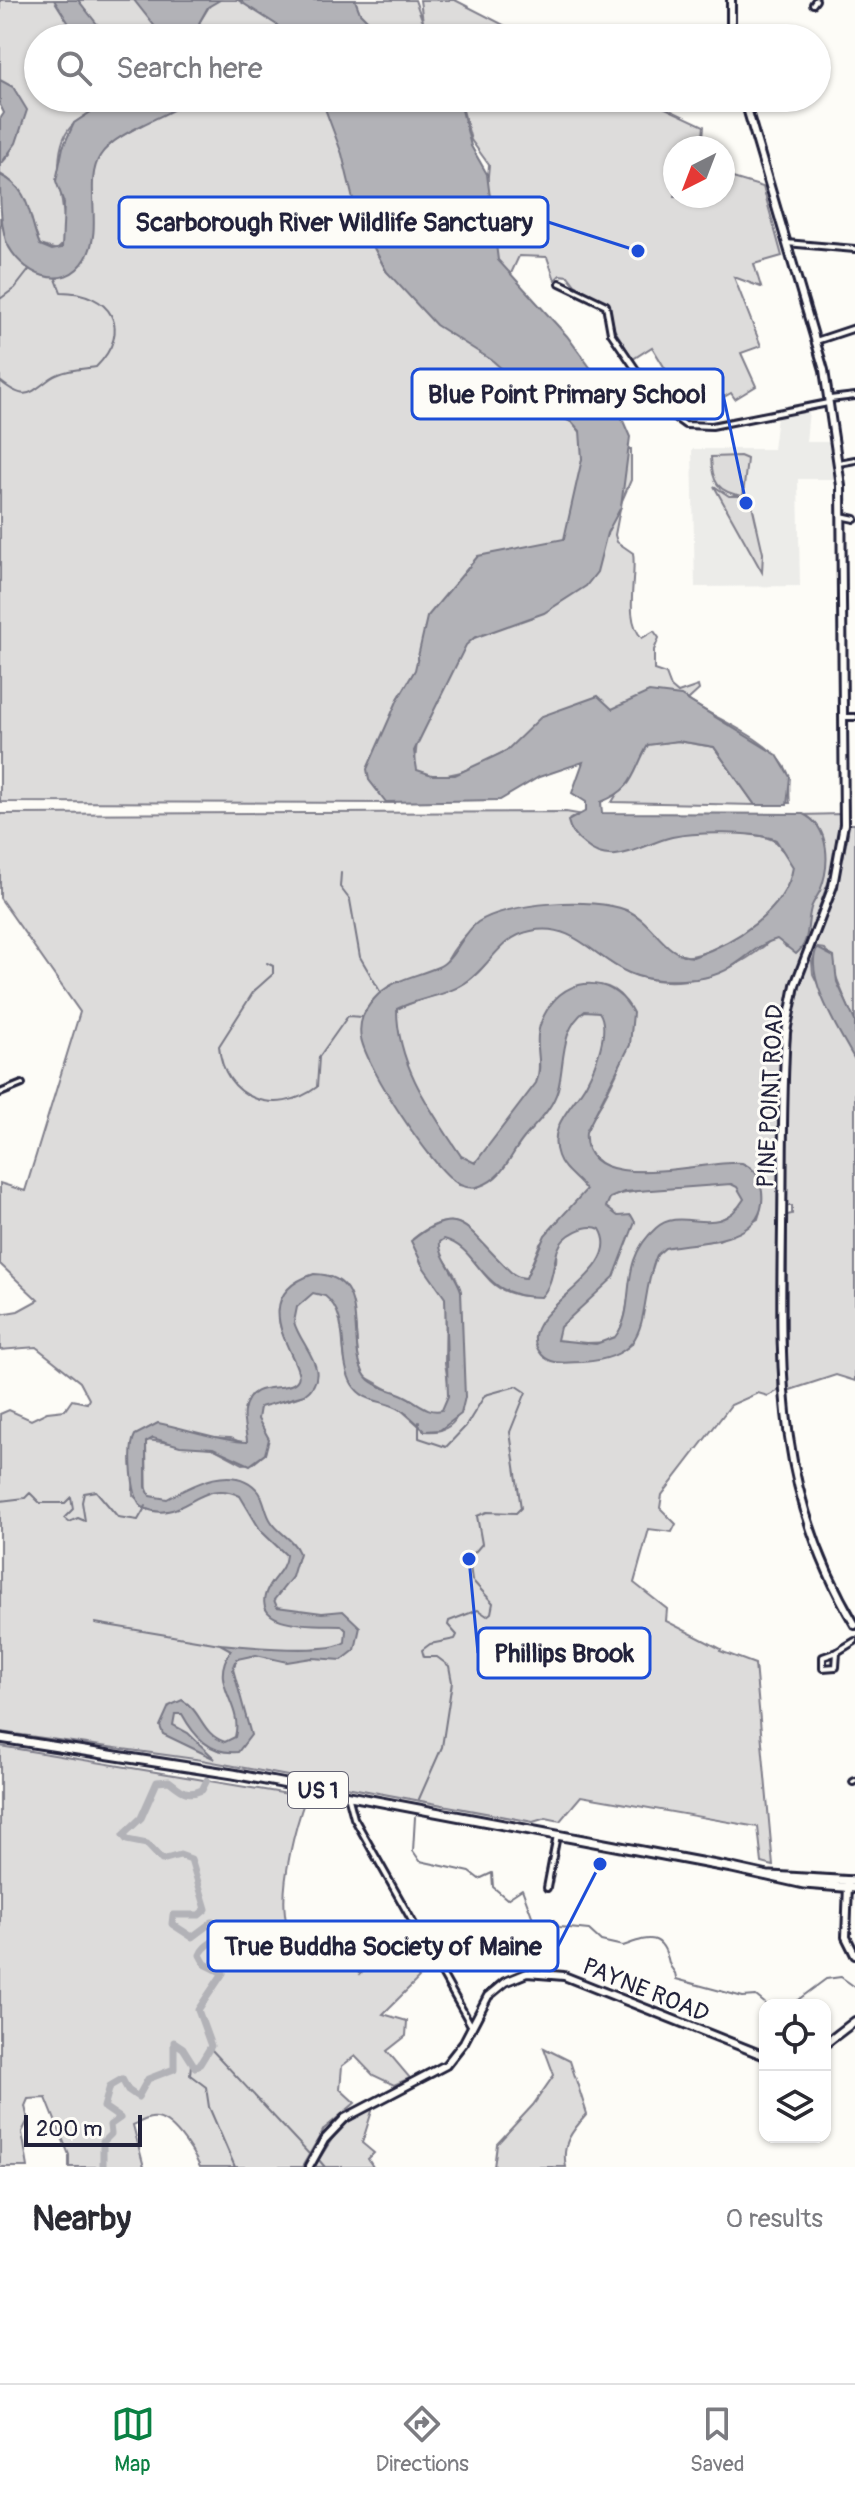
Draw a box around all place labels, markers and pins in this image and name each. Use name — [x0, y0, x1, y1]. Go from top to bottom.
callout: Scarborough River Wildlife Sanctuary — [119, 197, 548, 247]
callout: Blue Point Primary School — [412, 369, 723, 419]
callout: Phillips Brook — [478, 1628, 650, 1678]
callout: True Buddha Society of Maine — [208, 1921, 558, 1971]

